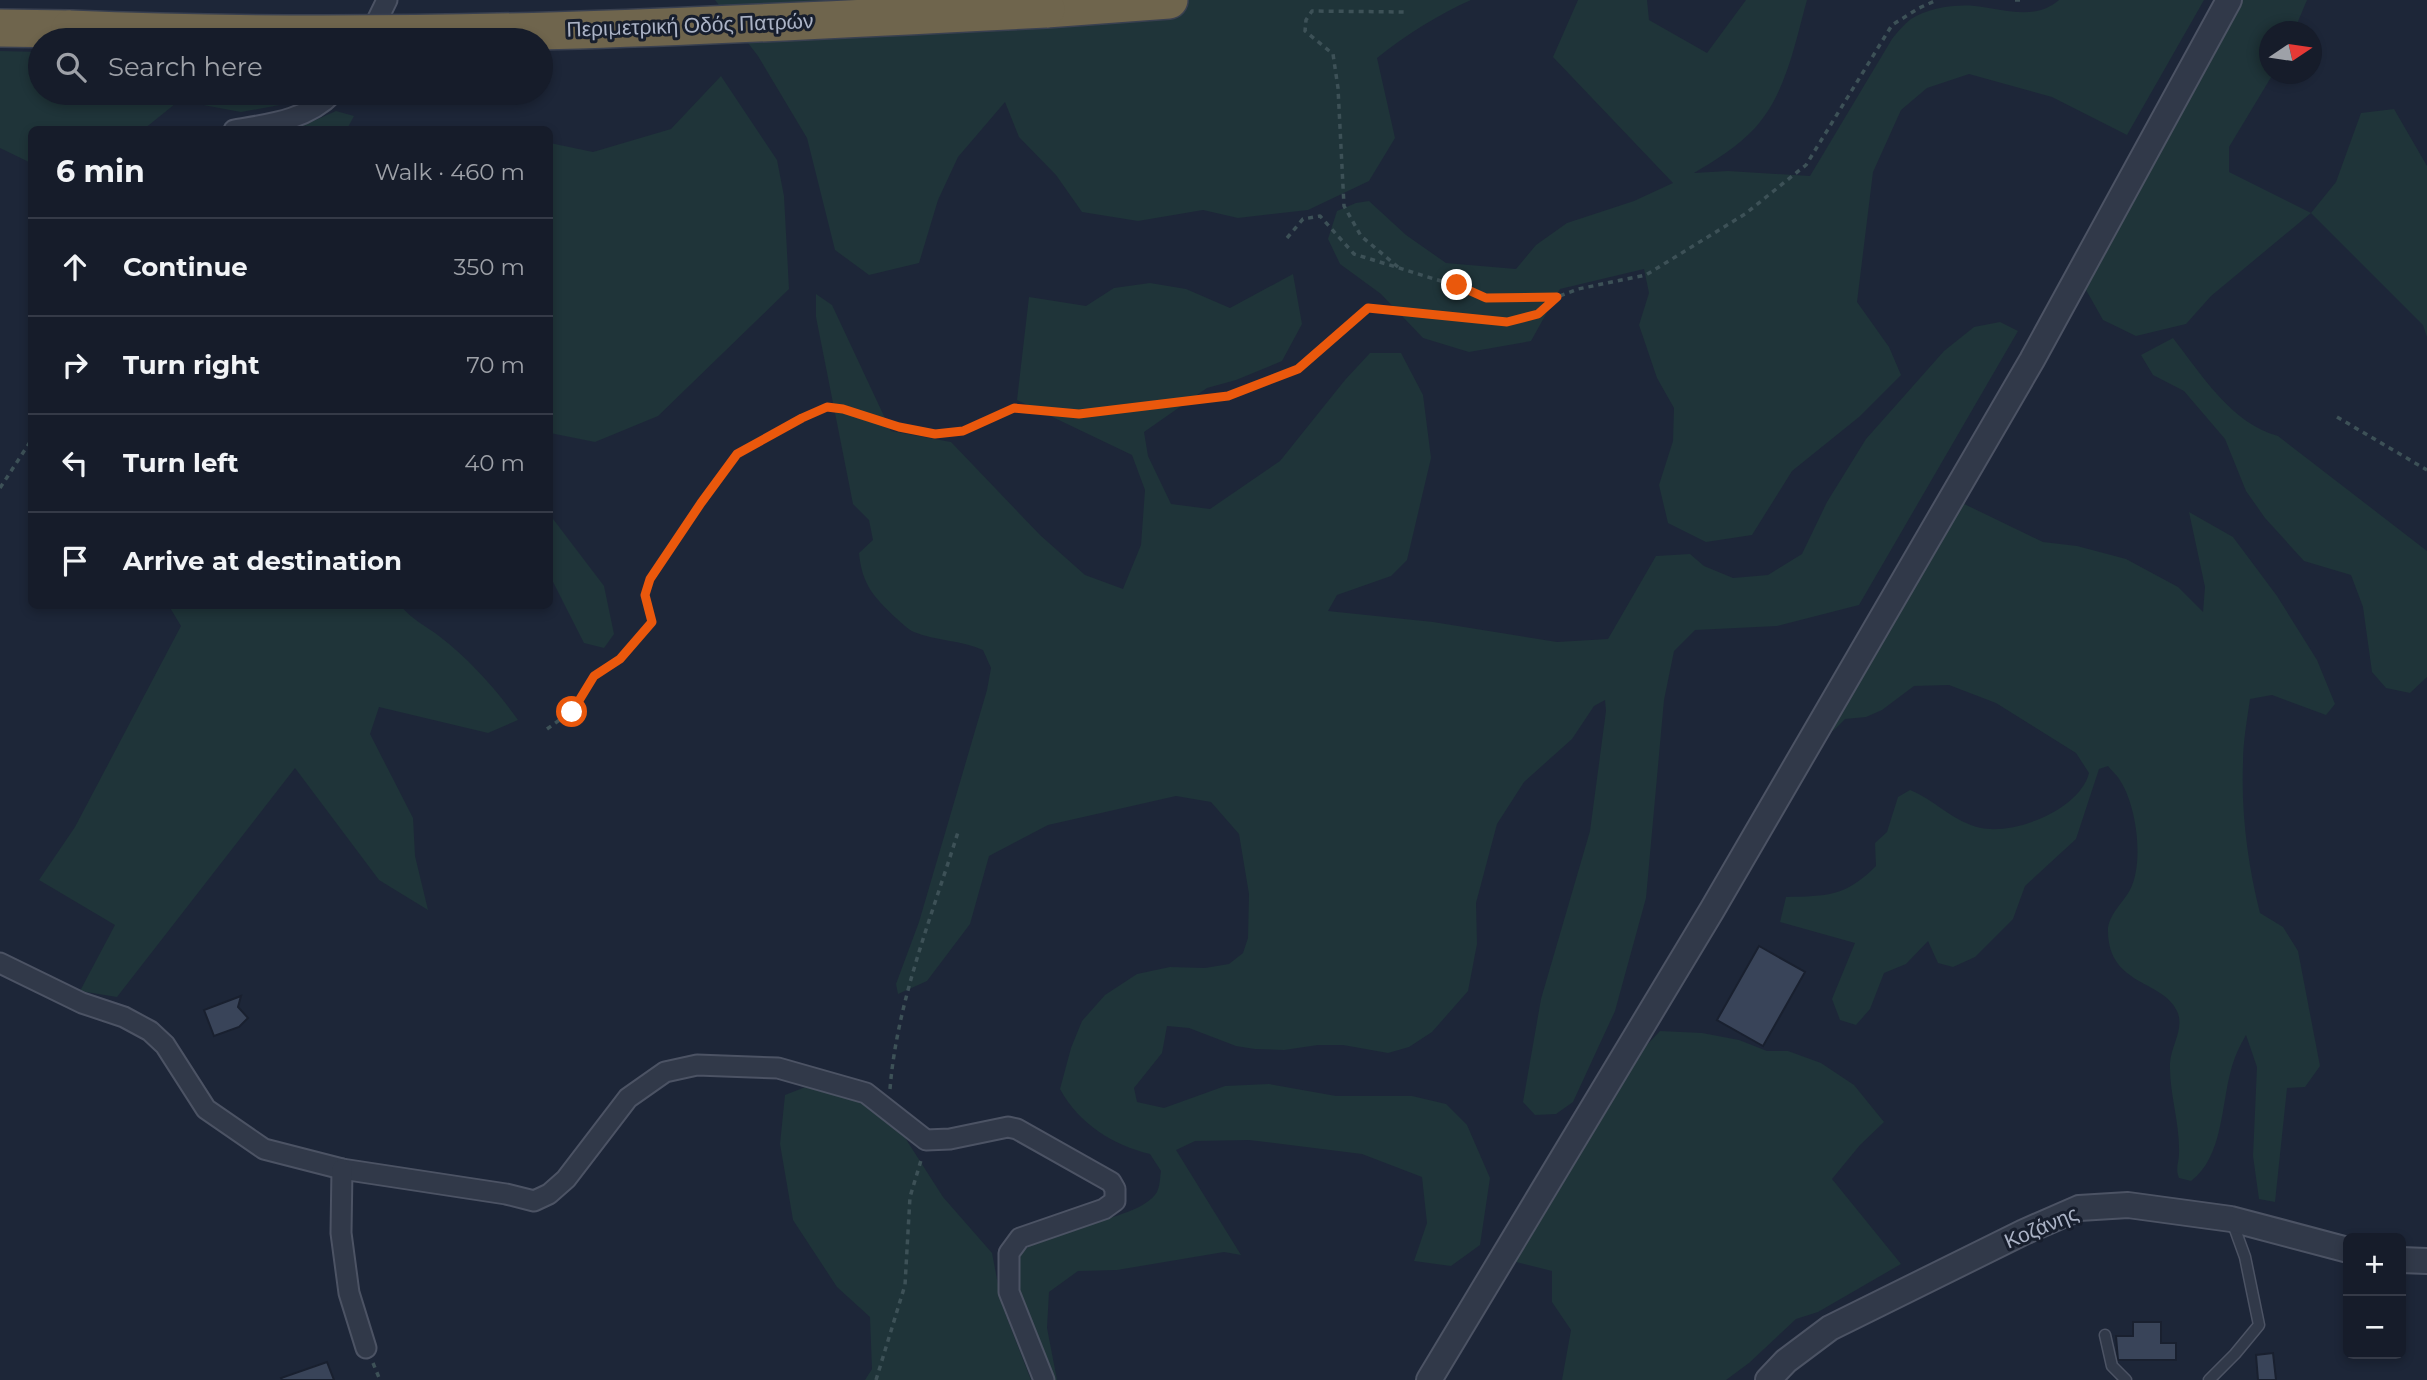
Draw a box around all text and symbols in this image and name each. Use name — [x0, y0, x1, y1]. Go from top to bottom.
street label: Περιμετρική Οδός Πατρών — [566, 8, 814, 42]
north arrow — [2259, 21, 2322, 84]
search box — [28, 28, 553, 105]
icon: search — [52, 48, 90, 86]
text: Search here — [108, 51, 263, 83]
text: 6 min — [56, 153, 145, 190]
text: Walk · 460 m — [374, 158, 525, 186]
icon: ahead — [56, 248, 94, 286]
text: Continue — [123, 251, 248, 283]
text: 350 m — [454, 253, 525, 281]
route end — [1441, 269, 1472, 300]
icon: right — [56, 346, 94, 384]
text: Turn right — [123, 349, 259, 381]
text: 70 m — [466, 351, 525, 379]
icon: left — [56, 444, 94, 482]
text: Turn left — [123, 447, 239, 479]
text: 40 m — [464, 449, 525, 477]
icon: arrive — [56, 542, 94, 580]
text: Arrive at destination — [123, 545, 402, 577]
route start — [556, 696, 587, 727]
street label: Κοζάνης — [2000, 1200, 2082, 1254]
map controls — [2343, 1233, 2406, 1359]
button: + — [2343, 1233, 2406, 1296]
button: − — [2343, 1296, 2406, 1359]

